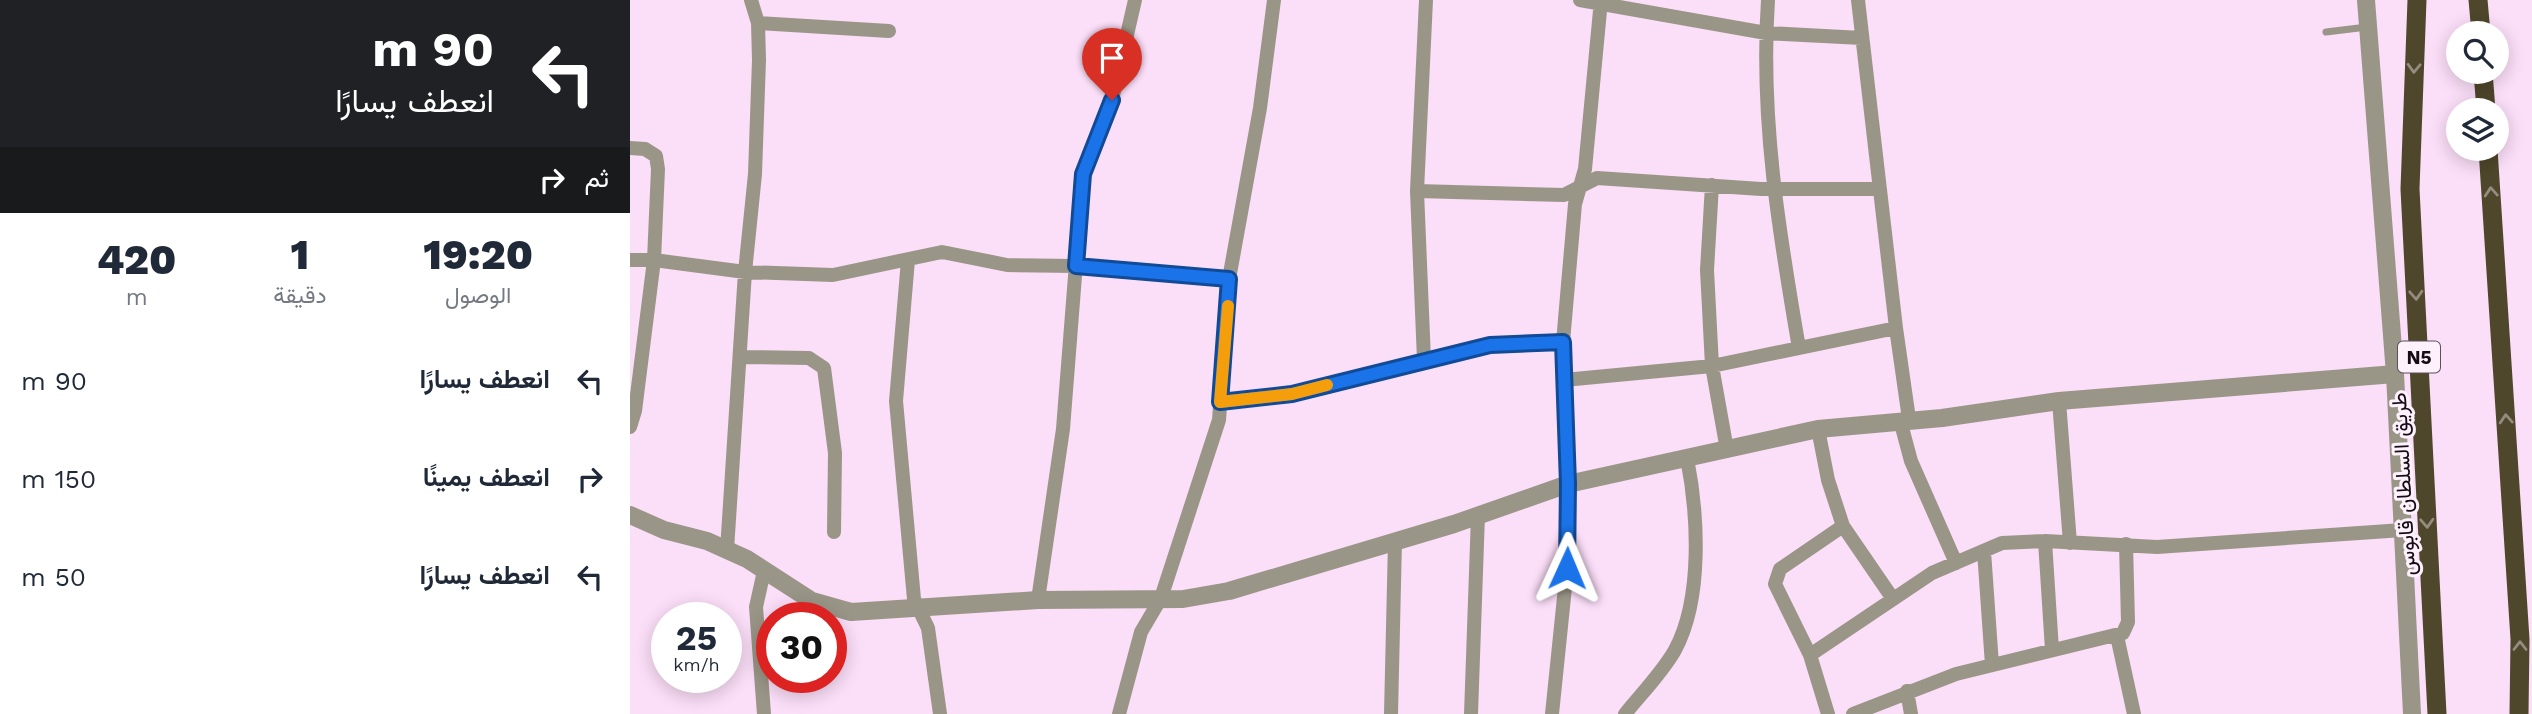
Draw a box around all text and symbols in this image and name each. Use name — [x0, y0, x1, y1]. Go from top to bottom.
text: 90 m — [372, 20, 494, 78]
map controls — [2446, 21, 2509, 161]
button: search — [2446, 21, 2509, 84]
icon: left — [518, 28, 609, 119]
pin — [1082, 28, 1142, 100]
icon: arrive — [1093, 39, 1131, 77]
one-way arrow — [2407, 63, 2422, 74]
text: انعطف يسارًا — [335, 82, 494, 120]
button: layers — [2446, 98, 2509, 161]
icon: right — [533, 161, 571, 199]
text: ثم — [585, 163, 609, 193]
one-way arrow — [2484, 186, 2499, 197]
text: 1 — [290, 230, 309, 279]
text: 19:20 — [423, 230, 533, 279]
text: 420 — [97, 235, 176, 284]
text: دقيقة — [273, 282, 326, 309]
text: الوصول — [445, 282, 511, 309]
text: m — [126, 284, 148, 311]
one-way arrow — [2408, 290, 2423, 301]
road number: N5 — [2398, 342, 2440, 372]
icon: left — [571, 362, 609, 400]
text: انعطف يسارًا — [420, 364, 550, 394]
text: 90 m — [21, 366, 87, 396]
street label: طريق السلطان قابوس — [2386, 392, 2421, 576]
one-way arrow — [2498, 413, 2513, 424]
icon: right — [571, 460, 609, 498]
text: انعطف يمينًا — [423, 462, 550, 492]
text: 150 m — [21, 464, 96, 494]
one-way arrow — [2420, 517, 2435, 528]
position arrow — [1530, 531, 1604, 605]
icon: left — [571, 558, 609, 596]
text: انعطف يسارًا — [420, 560, 550, 590]
text: 50 m — [21, 562, 86, 592]
speed limit sign: 30 — [756, 602, 847, 693]
text: 25 — [676, 617, 717, 659]
one-way arrow — [2512, 640, 2527, 651]
text: km/h — [673, 654, 720, 675]

